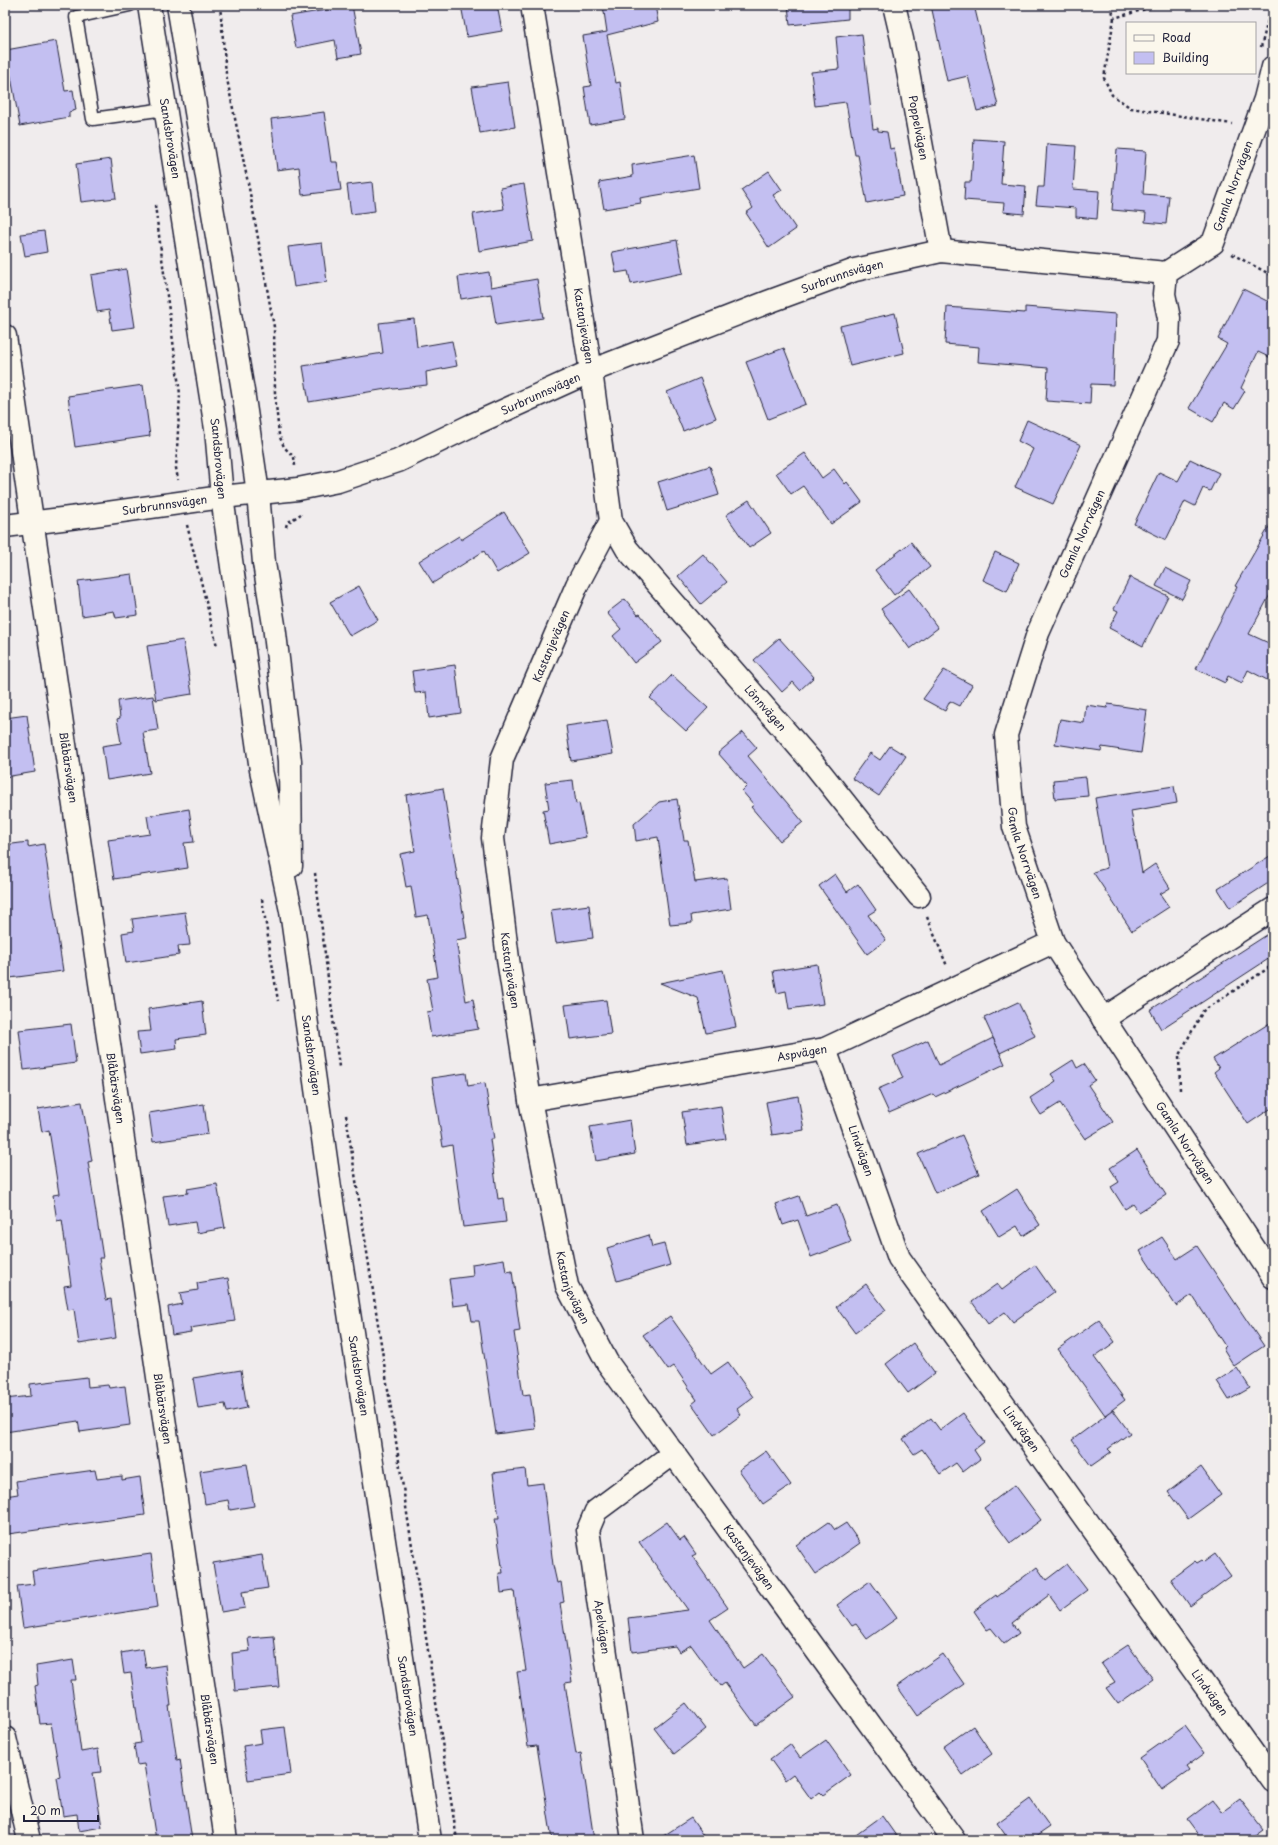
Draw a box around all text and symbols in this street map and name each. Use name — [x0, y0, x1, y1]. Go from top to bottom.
legend — [1126, 22, 1256, 74]
text: Road — [1162, 28, 1191, 46]
text: Building — [1162, 48, 1209, 66]
street label: Poppelvägen — [904, 94, 933, 161]
street label: Sandsbrovägen — [156, 97, 185, 180]
street label: Gamla Norrvägen — [1208, 138, 1257, 234]
street label: Surbrunnsvägen — [798, 255, 885, 297]
street label: Kastanjevägen — [570, 286, 599, 365]
street label: Surbrunnsvägen — [498, 368, 583, 419]
street label: Sandsbrovägen — [206, 417, 231, 500]
street label: Gamla Norrvägen — [1054, 487, 1109, 581]
street label: Surbrunnsvägen — [121, 490, 208, 519]
street label: Kastanjevägen — [528, 607, 573, 685]
street label: Lönnvägen — [741, 681, 791, 735]
street label: Blåbärsvägen — [55, 730, 83, 804]
street label: Gamla Norrvägen — [1004, 806, 1047, 901]
street label: Kastanjevägen — [497, 931, 525, 1010]
street label: Sandsbrovägen — [298, 1013, 326, 1097]
street label: Aspvägen — [775, 1040, 828, 1065]
street label: Blåbärsvägen — [102, 1051, 130, 1125]
street label: Gamla Norrvägen — [1152, 1098, 1219, 1187]
street label: Lindvägen — [845, 1123, 878, 1179]
street label: Kastanjevägen — [552, 1250, 594, 1327]
street label: Sandsbrovägen — [345, 1334, 374, 1417]
street label: Blåbärsvägen — [149, 1371, 177, 1445]
street label: Lindvägen — [999, 1402, 1044, 1455]
street label: Kastanjevägen — [720, 1521, 779, 1593]
street label: Apelvägen — [590, 1599, 615, 1655]
street label: Sandsbrovägen — [394, 1654, 423, 1737]
street label: Lindvägen — [1188, 1666, 1233, 1719]
street label: Blåbärsvägen — [197, 1692, 224, 1766]
scale bar — [24, 1797, 98, 1823]
text: 20 m — [30, 1801, 61, 1819]

